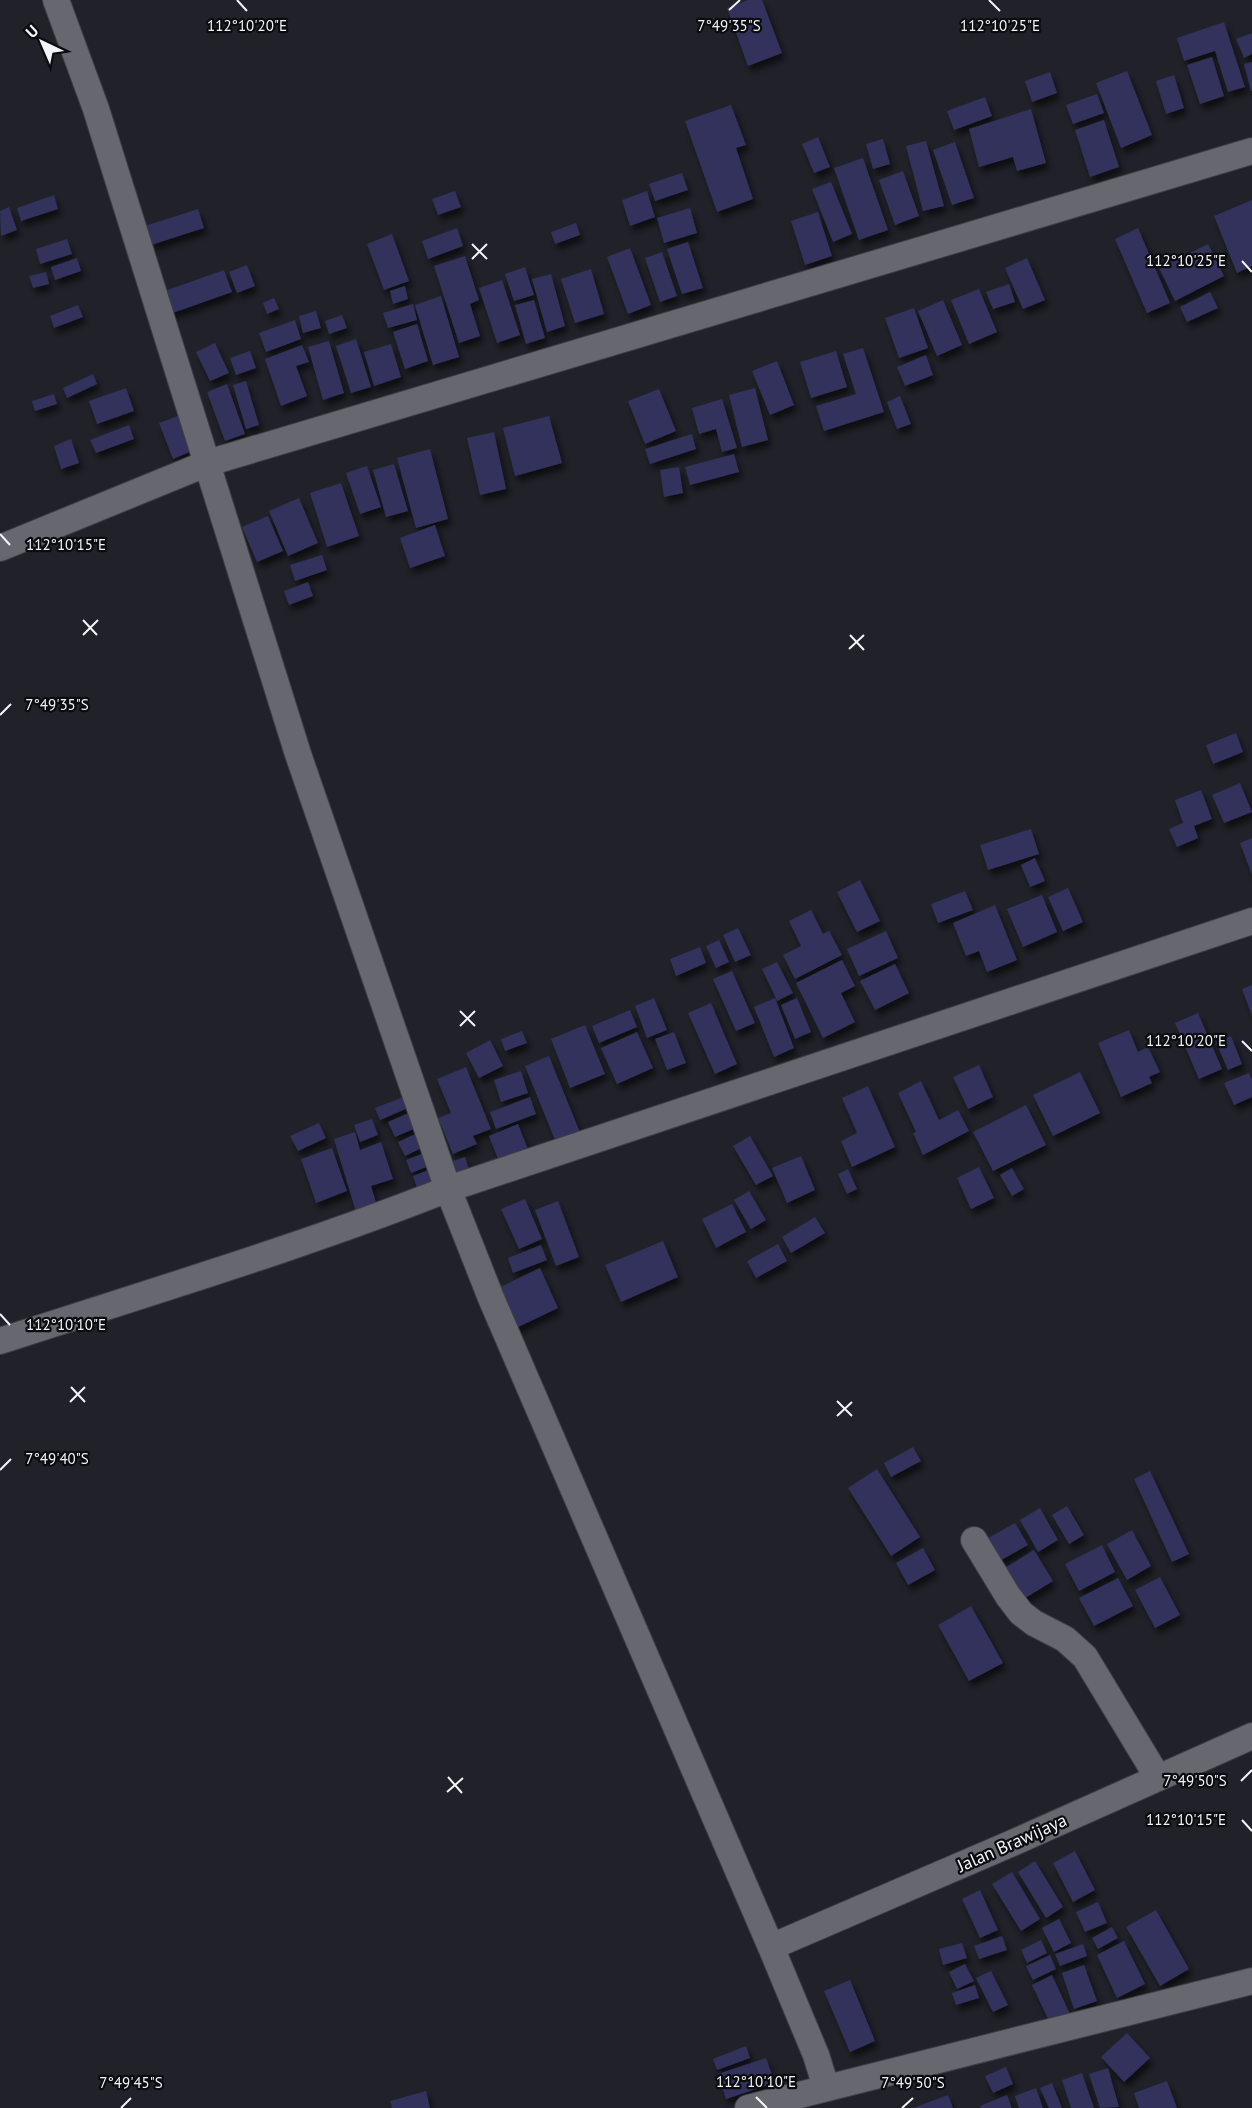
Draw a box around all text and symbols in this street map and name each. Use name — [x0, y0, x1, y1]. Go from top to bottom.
north arrow — [12, 12, 72, 72]
text: 112°10'20"E — [207, 16, 287, 35]
text: 7°49'35"S — [697, 16, 761, 35]
text: 112°10'25"E — [960, 16, 1040, 35]
text: U — [21, 21, 42, 42]
text: 112°10'25"E — [1146, 251, 1226, 270]
text: 112°10'15"E — [26, 535, 106, 554]
text: 7°49'35"S — [25, 695, 89, 714]
text: 112°10'20"E — [1146, 1031, 1226, 1050]
text: 112°10'10"E — [26, 1315, 106, 1334]
text: 7°49'40"S — [25, 1449, 89, 1468]
text: 7°49'50"S — [1163, 1771, 1227, 1790]
street label: Jalan Brawijaya — [952, 1808, 1070, 1877]
text: 112°10'15"E — [1146, 1810, 1226, 1829]
text: 112°10'10"E — [716, 2072, 796, 2091]
text: 7°49'45"S — [99, 2073, 163, 2092]
text: 7°49'50"S — [881, 2073, 945, 2092]

